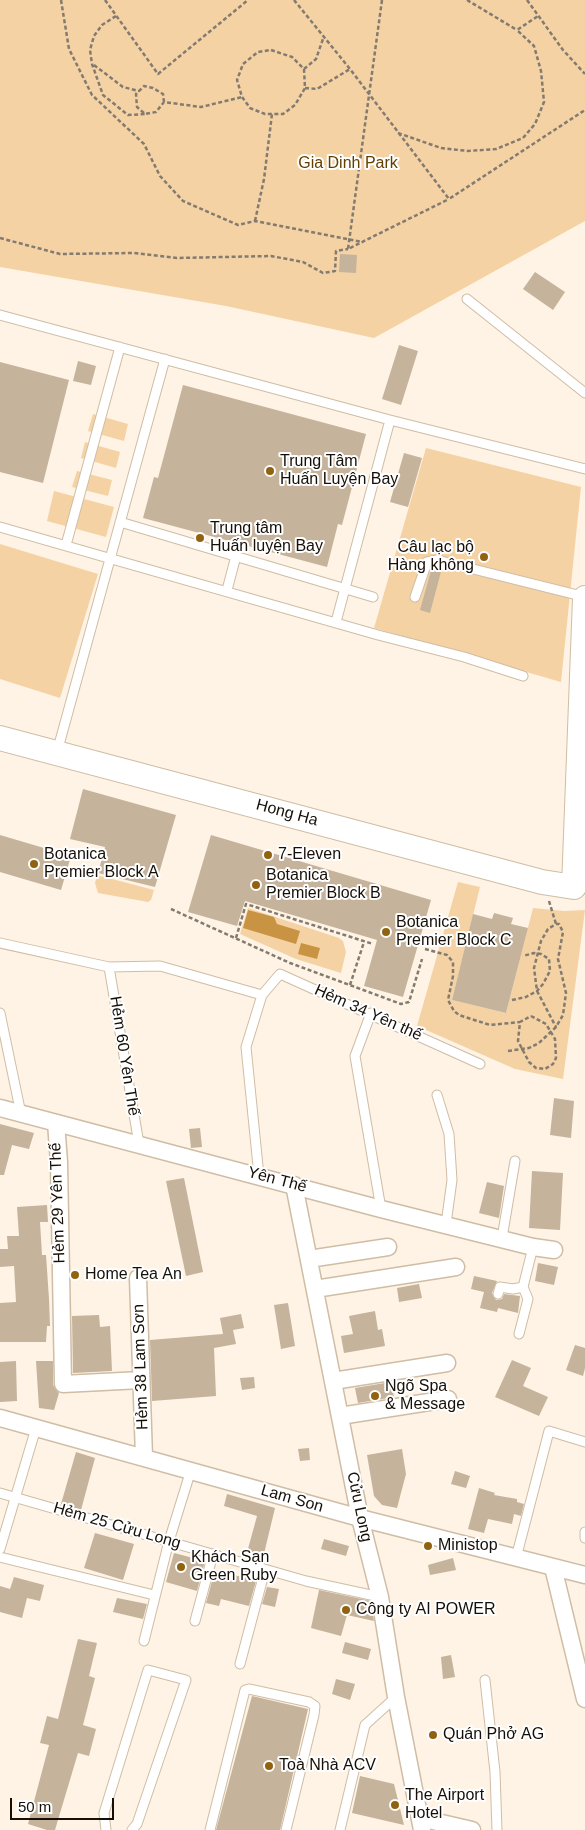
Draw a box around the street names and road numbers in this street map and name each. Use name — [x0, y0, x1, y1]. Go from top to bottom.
street label: Hong Ha — [254, 796, 320, 830]
street label: Hẻm 34 Yên thế — [311, 981, 425, 1045]
street label: Hẻm 60 Yên Thế — [105, 995, 143, 1117]
street label: Hẻm 29 Yên Thế — [46, 1142, 70, 1264]
street label: Yên Thế — [245, 1163, 309, 1197]
street label: Hẻm 38 Lam Sơn — [129, 1304, 153, 1430]
street label: Cửu Long — [342, 1470, 376, 1544]
street label: Lam Son — [259, 1481, 325, 1517]
street label: Hẻm 25 Cửu Long — [51, 1499, 183, 1553]

